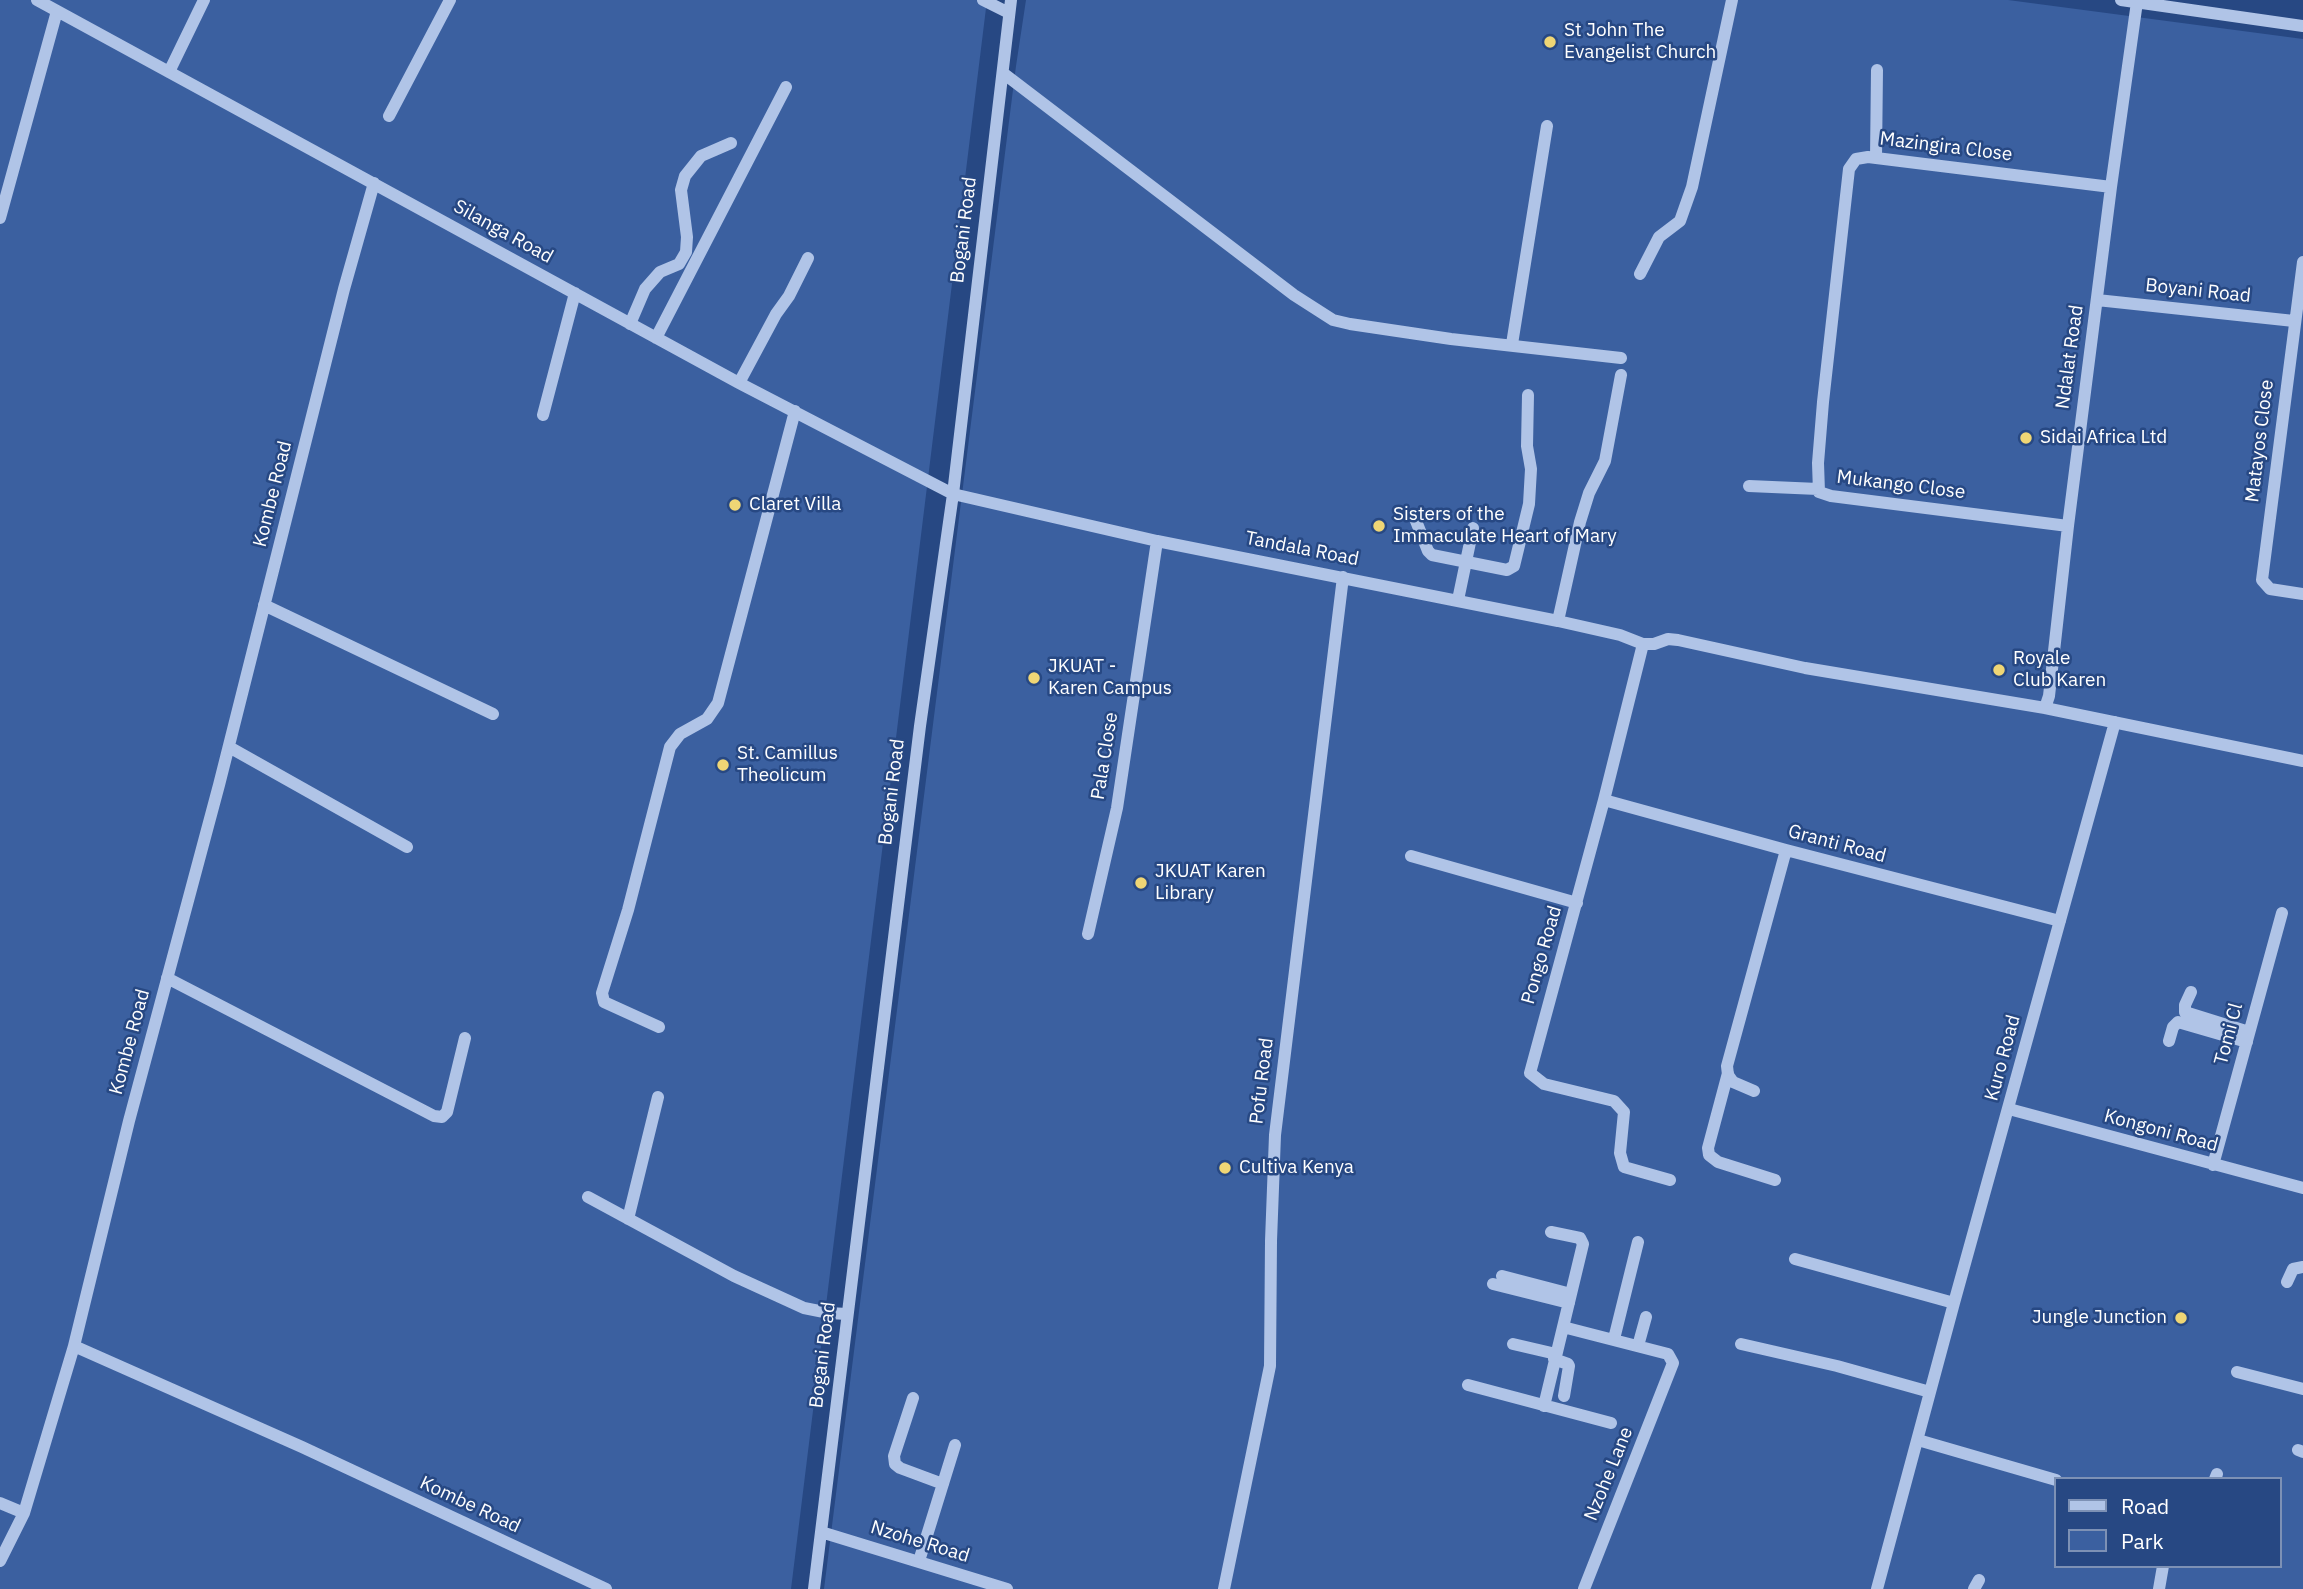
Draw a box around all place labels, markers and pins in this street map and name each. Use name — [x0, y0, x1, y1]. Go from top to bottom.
place label: St John The Evangelist Church — [1564, 20, 1716, 64]
marker: St John The Evangelist Church — [1542, 34, 1558, 50]
place label: Sidai Africa Ltd — [2040, 427, 2167, 449]
marker: Sidai Africa Ltd — [2018, 430, 2034, 446]
place label: Claret Villa — [749, 494, 841, 516]
marker: Claret Villa — [727, 497, 743, 513]
place label: Sisters of the Immaculate Heart of Mary — [1393, 504, 1617, 548]
marker: Sisters of the Immaculate Heart of Mary — [1371, 518, 1387, 534]
place label: Royale Club Karen — [2013, 648, 2106, 692]
place label: JKUAT - Karen Campus — [1048, 656, 1172, 700]
marker: Royale Club Karen — [1991, 662, 2007, 678]
marker: JKUAT - Karen Campus — [1026, 670, 1042, 686]
place label: St. Camillus Theolicum — [737, 743, 838, 787]
marker: St. Camillus Theolicum — [715, 757, 731, 773]
place label: JKUAT Karen Library — [1155, 861, 1266, 905]
marker: JKUAT Karen Library — [1133, 875, 1149, 891]
place label: Cultiva Kenya — [1239, 1157, 1354, 1179]
marker: Cultiva Kenya — [1217, 1160, 1233, 1176]
place label: Jungle Junction — [2032, 1307, 2167, 1329]
marker: Jungle Junction — [2173, 1310, 2189, 1326]

